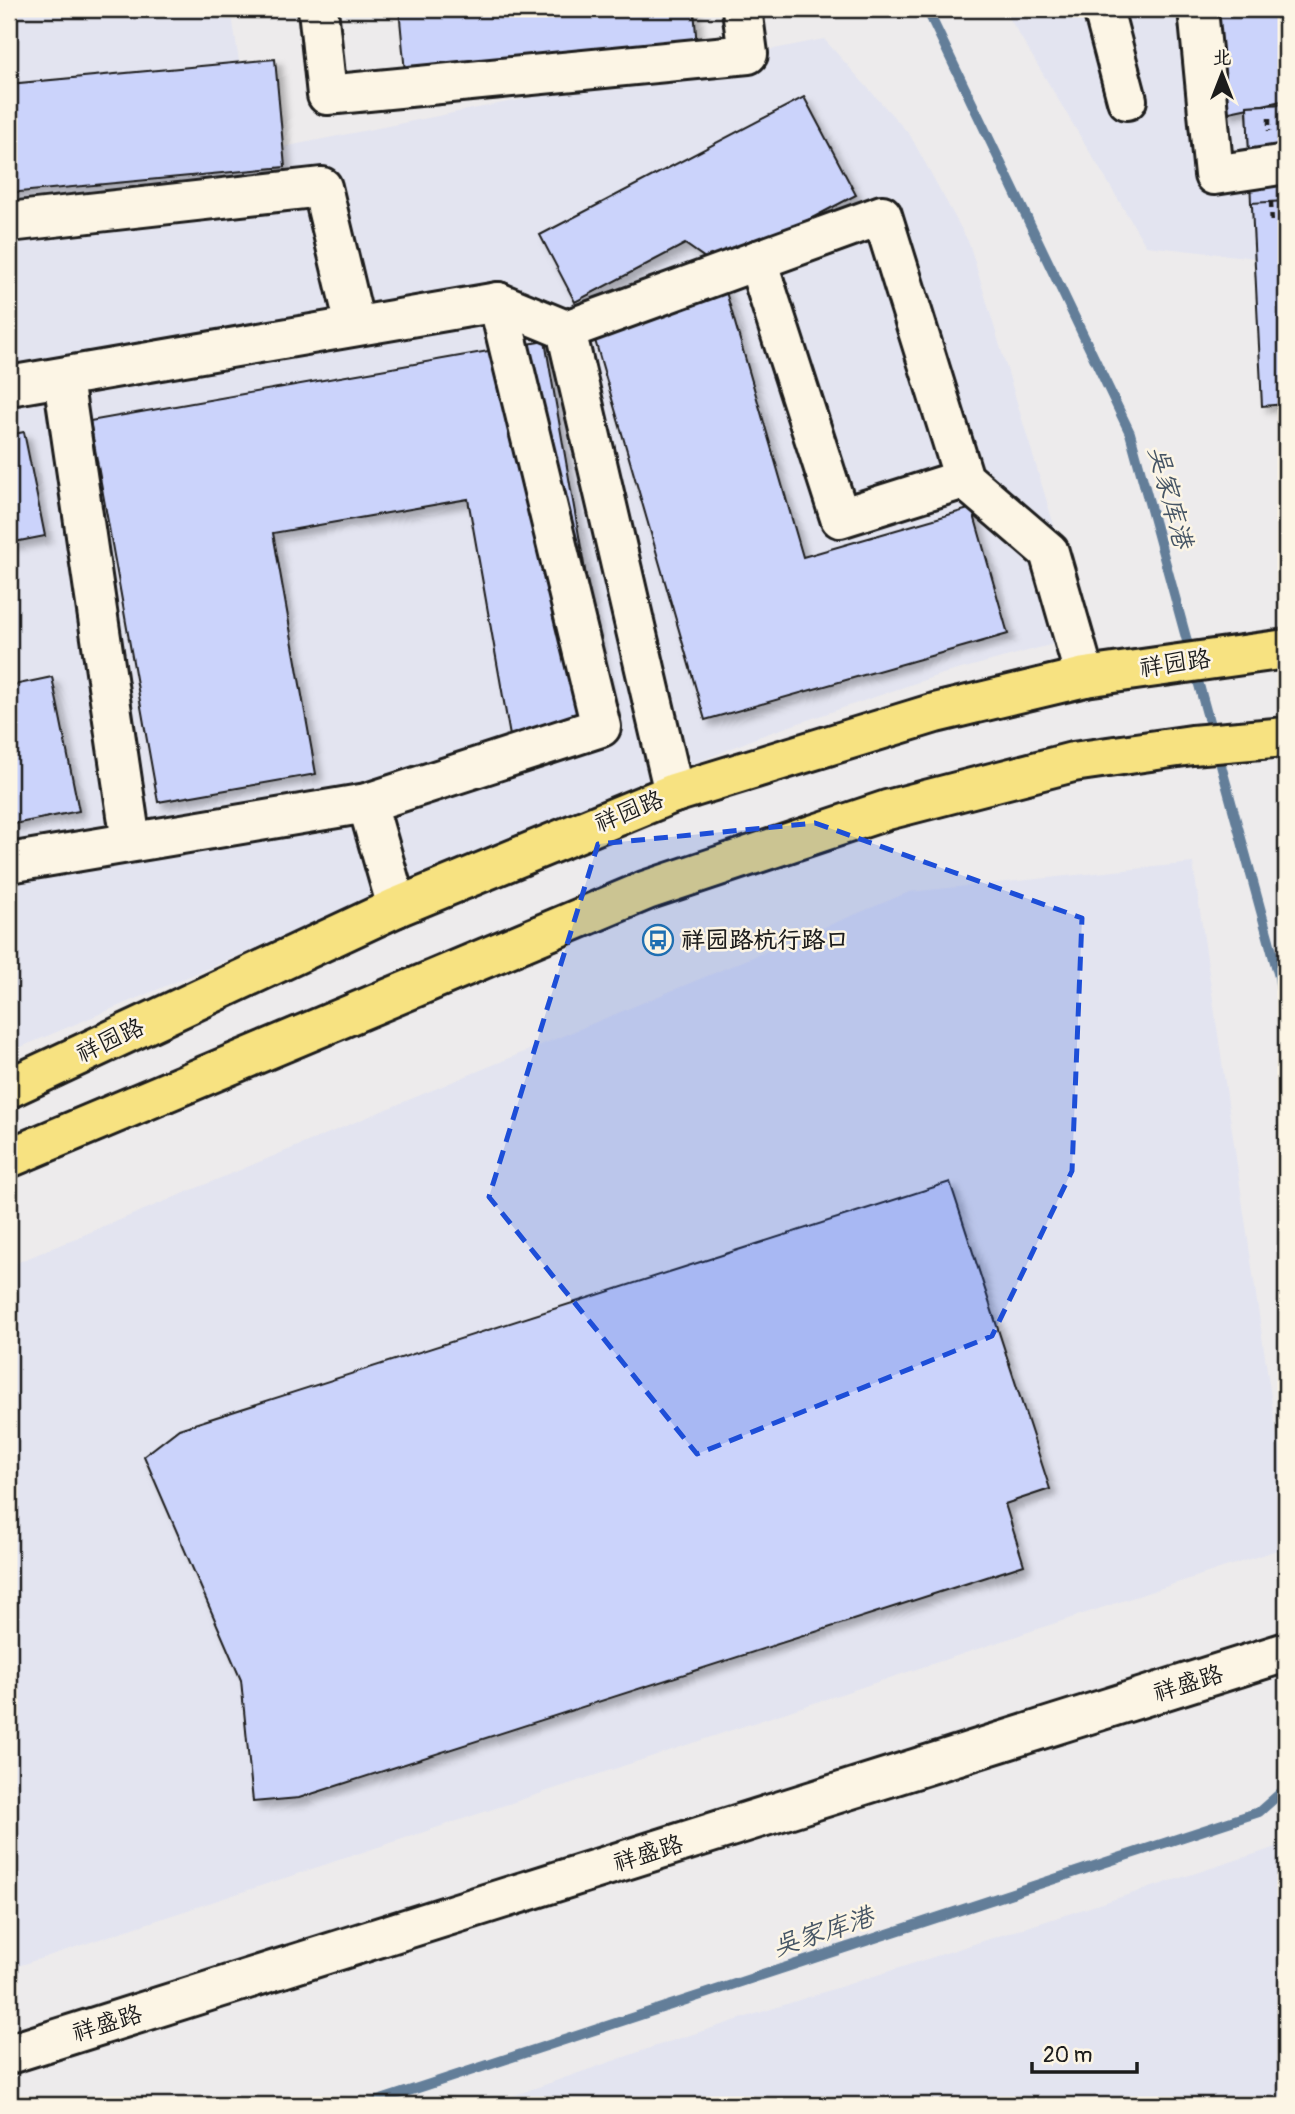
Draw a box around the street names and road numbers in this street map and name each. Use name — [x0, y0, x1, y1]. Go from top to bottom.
street label: 祥园路 — [1137, 644, 1213, 683]
street label: 祥园路 — [590, 785, 668, 838]
street label: 祥园路 — [71, 1012, 149, 1069]
street label: 祥盛路 — [1149, 1659, 1227, 1708]
street label: 祥盛路 — [609, 1829, 687, 1878]
street label: 祥盛路 — [68, 1999, 146, 2048]

